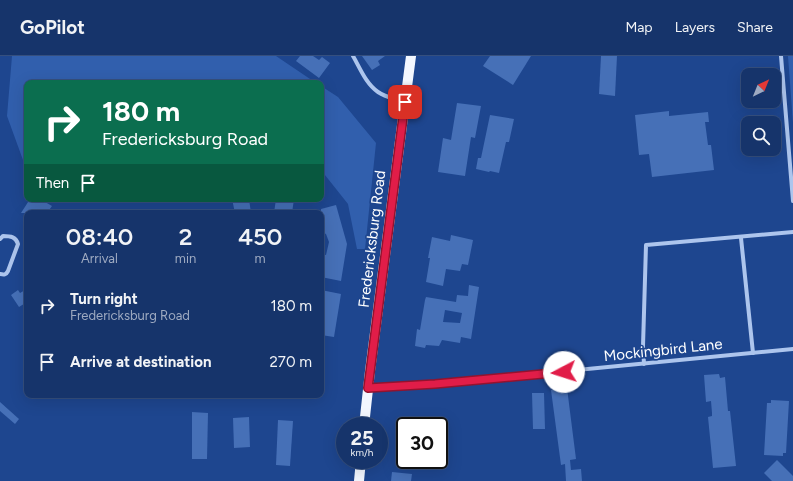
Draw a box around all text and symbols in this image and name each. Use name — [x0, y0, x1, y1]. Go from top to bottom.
text: GoPilot — [20, 16, 85, 39]
text: Map — [625, 19, 653, 36]
text: Layers — [675, 19, 715, 36]
text: Share — [737, 19, 773, 36]
north arrow — [741, 68, 781, 108]
map controls — [741, 68, 781, 156]
pin — [388, 85, 422, 119]
icon: arrive — [394, 91, 416, 113]
text: 180 m — [102, 94, 180, 128]
icon: right — [36, 96, 88, 148]
button: search — [741, 116, 781, 156]
text: Fredericksburg Road — [102, 128, 268, 150]
street label: Fredericksburg Road — [355, 169, 389, 309]
icon: arrive — [77, 172, 99, 194]
text: Then — [36, 174, 69, 192]
text: 08:40 — [66, 222, 133, 251]
text: 2 — [179, 222, 192, 251]
text: 450 — [238, 222, 282, 251]
text: Arrival — [81, 251, 118, 266]
text: min — [175, 251, 196, 266]
text: m — [255, 251, 266, 266]
text: Turn right — [70, 290, 138, 308]
icon: right — [36, 295, 58, 317]
text: 180 m — [271, 297, 312, 315]
text: Fredericksburg Road — [70, 308, 190, 323]
street label: Mockingbird Lane — [603, 335, 723, 365]
icon: arrive — [36, 351, 58, 373]
position arrow — [543, 351, 585, 393]
text: Arrive at destination — [70, 353, 211, 371]
text: 270 m — [269, 353, 312, 371]
speed limit sign: 30 — [396, 417, 448, 469]
text: 25 — [350, 426, 374, 450]
text: km/h — [351, 446, 373, 459]

